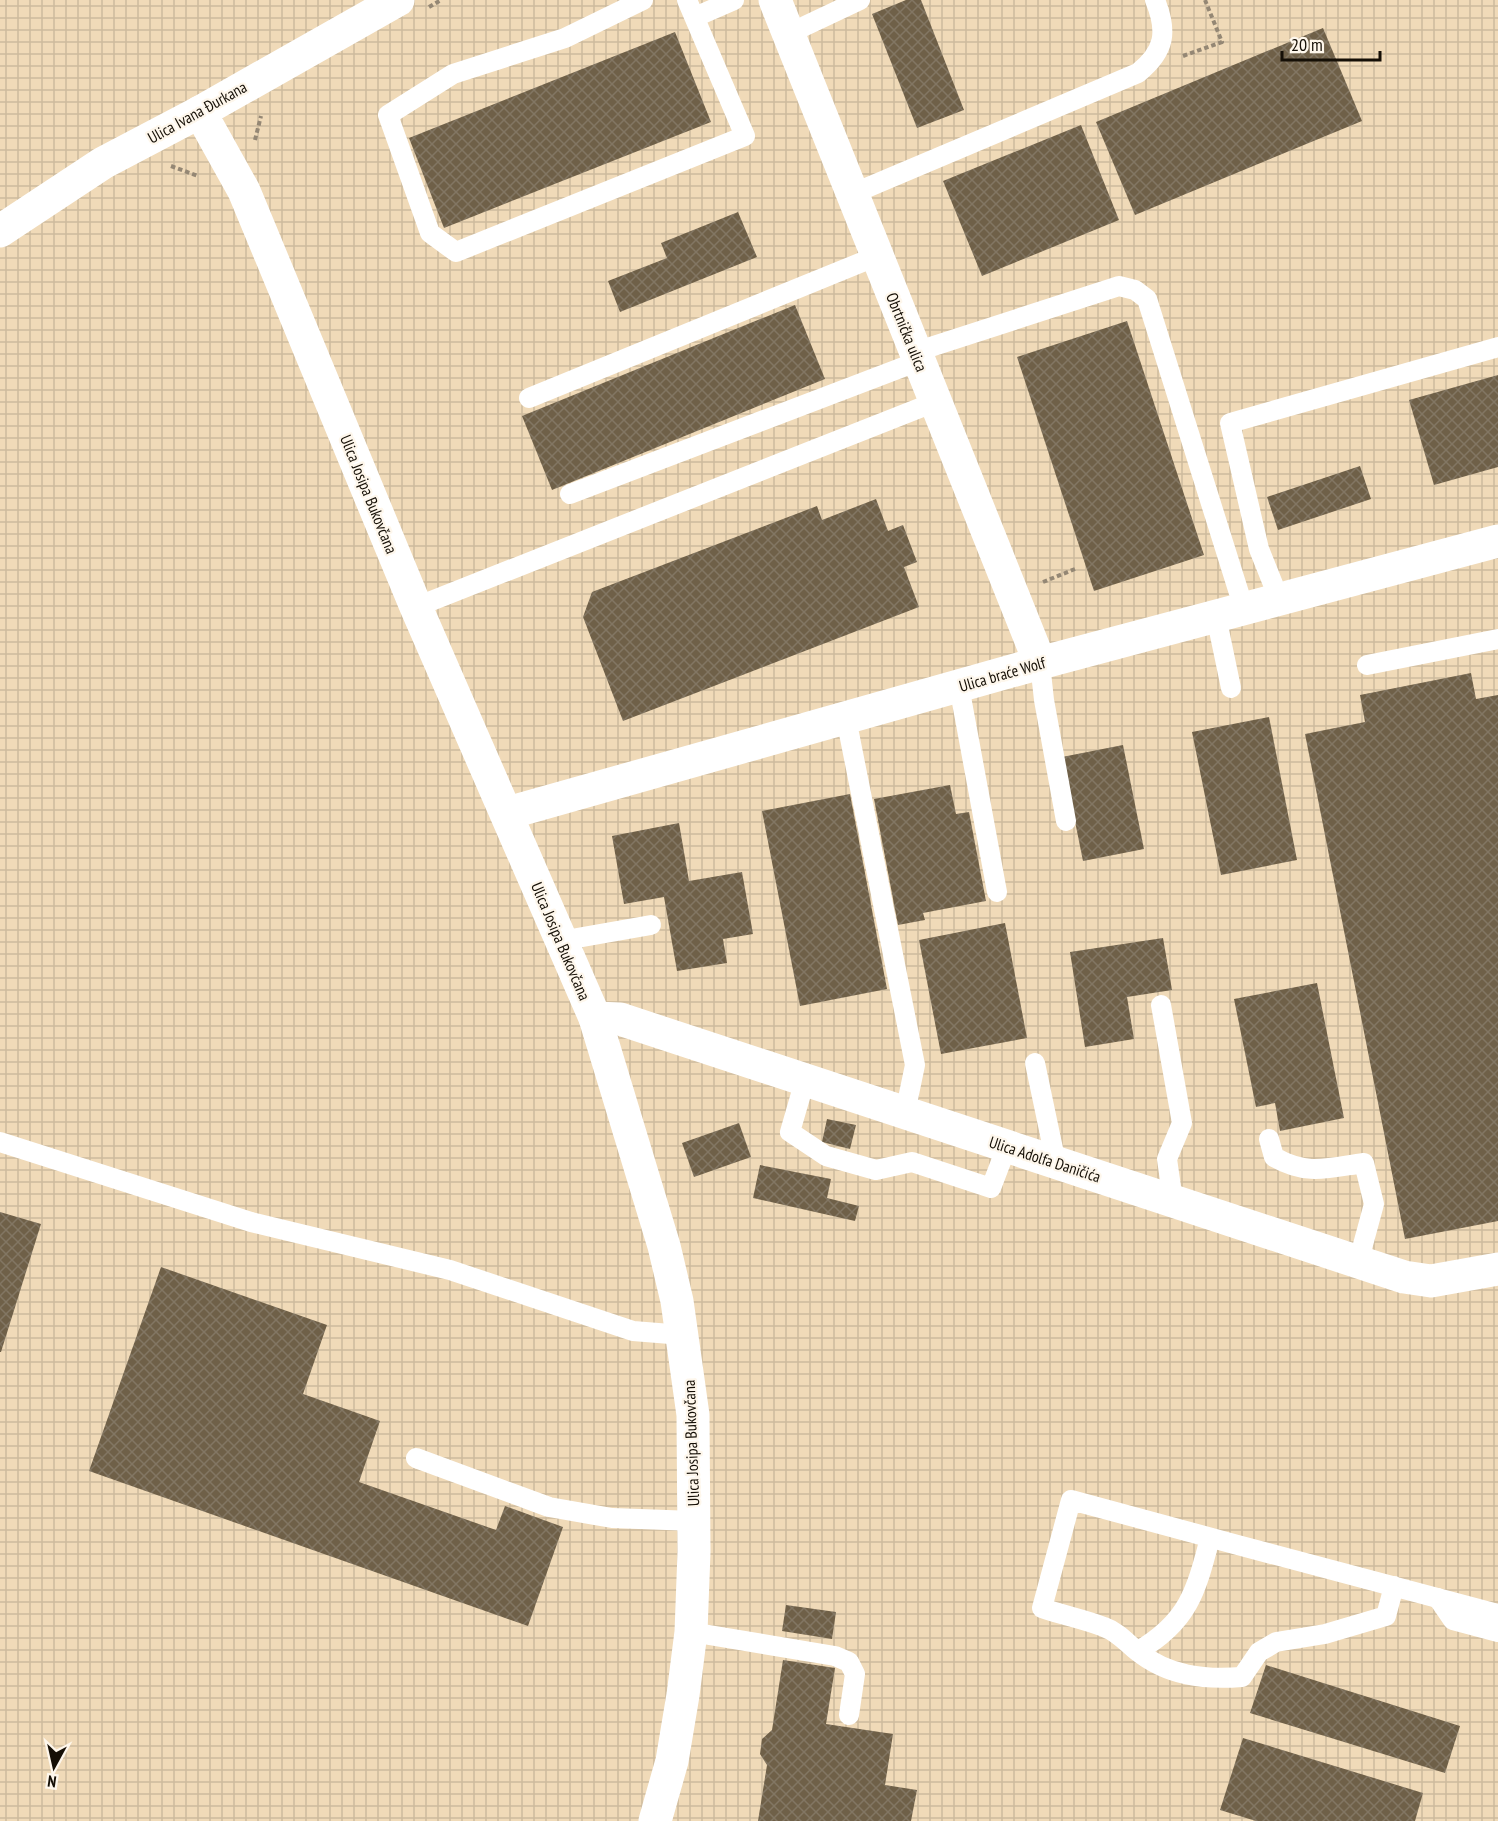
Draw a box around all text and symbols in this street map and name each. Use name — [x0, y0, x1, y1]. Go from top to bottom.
scale bar — [1282, 24, 1380, 62]
text: 20 m — [1291, 33, 1323, 56]
street label: Ulica Ivana Đurkana — [144, 77, 250, 147]
street label: Obrtnička ulica — [882, 290, 932, 374]
street label: Ulica Josipa Bukovčana — [336, 432, 402, 556]
street label: Ulica braće Wolf — [957, 652, 1048, 696]
street label: Ulica Josipa Bukovčana — [527, 879, 595, 1003]
street label: Ulica Adolfa Daničića — [987, 1132, 1103, 1186]
street label: Ulica Josipa Bukovčana — [679, 1379, 703, 1507]
north arrow — [24, 1737, 84, 1797]
text: N — [46, 1771, 58, 1792]

